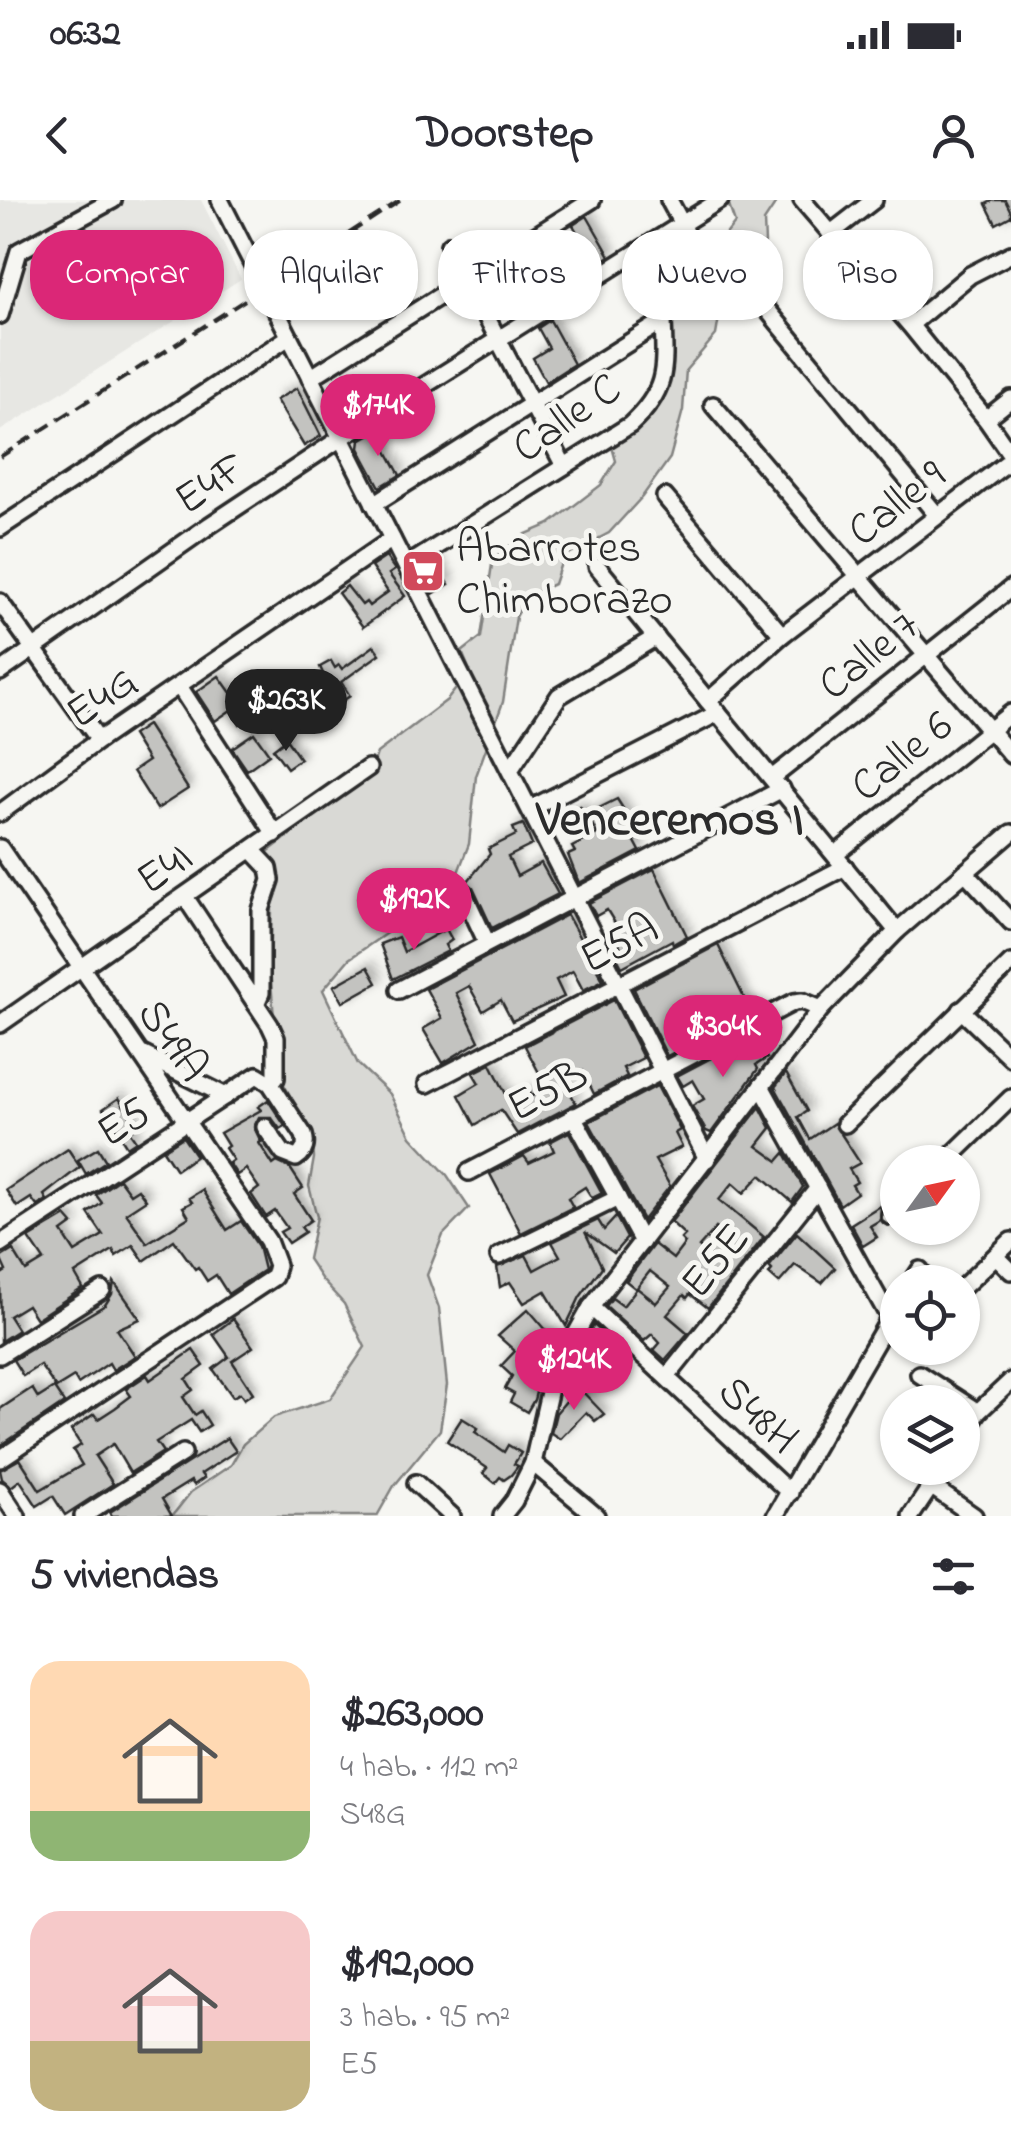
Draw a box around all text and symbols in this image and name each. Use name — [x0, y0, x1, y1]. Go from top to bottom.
text: 06:32 — [50, 7, 121, 63]
text: Doorstep — [417, 102, 594, 168]
icon: back — [30, 108, 85, 163]
icon: person — [926, 108, 981, 163]
chip: Comprar — [30, 230, 224, 320]
chip: Alquilar — [244, 230, 418, 320]
chip: Filtros — [438, 230, 602, 320]
chip: Nuevo — [622, 230, 783, 320]
chip: Piso — [803, 230, 933, 320]
street label: Calle C — [500, 359, 636, 482]
pin: $174K — [308, 374, 448, 459]
text: $174K — [342, 383, 414, 430]
street label: E4F — [162, 437, 261, 533]
street label: Calle 9 — [835, 445, 962, 565]
place label: Abarrotes Chimborazo — [456, 517, 673, 635]
supermarket icon: Abarrotes Chimborazo — [400, 548, 446, 594]
street label: Calle 7 — [805, 595, 935, 718]
street label: E4G — [54, 651, 152, 747]
pin: $263K — [216, 669, 356, 754]
text: $263K — [247, 678, 325, 725]
street label: Calle 6 — [838, 696, 969, 820]
district label: Venceremos I — [535, 785, 804, 858]
street label: E4I — [124, 827, 208, 913]
pin: $192K — [344, 868, 484, 953]
text: $192K — [379, 877, 449, 924]
street label: E5A — [569, 898, 671, 993]
street label: S49A — [118, 987, 223, 1097]
pin: $304K — [653, 995, 793, 1080]
text: $304K — [685, 1004, 761, 1051]
street label: E5B — [496, 1044, 601, 1141]
street label: E5 — [85, 1082, 165, 1166]
north arrow — [880, 1145, 980, 1245]
map controls — [880, 1145, 980, 1485]
street label: E5E — [666, 1210, 768, 1314]
button: locate — [880, 1265, 980, 1365]
pin: $124K — [504, 1328, 644, 1413]
text: $124K — [537, 1337, 611, 1384]
street label: S48H — [701, 1362, 812, 1472]
button: layers — [880, 1385, 980, 1485]
text: 5 viviendas — [30, 1546, 219, 1607]
icon: filters — [926, 1549, 981, 1604]
text: $263,000 — [340, 1684, 484, 1745]
icon: home — [110, 1701, 230, 1821]
text: 4 hab. · 112 m² — [340, 1745, 519, 1792]
text: S48G — [340, 1792, 406, 1839]
text: $192,000 — [340, 1934, 474, 1995]
icon: home — [110, 1951, 230, 2071]
text: 3 hab. · 95 m² — [340, 1995, 510, 2042]
text: E5 — [340, 2042, 378, 2089]

